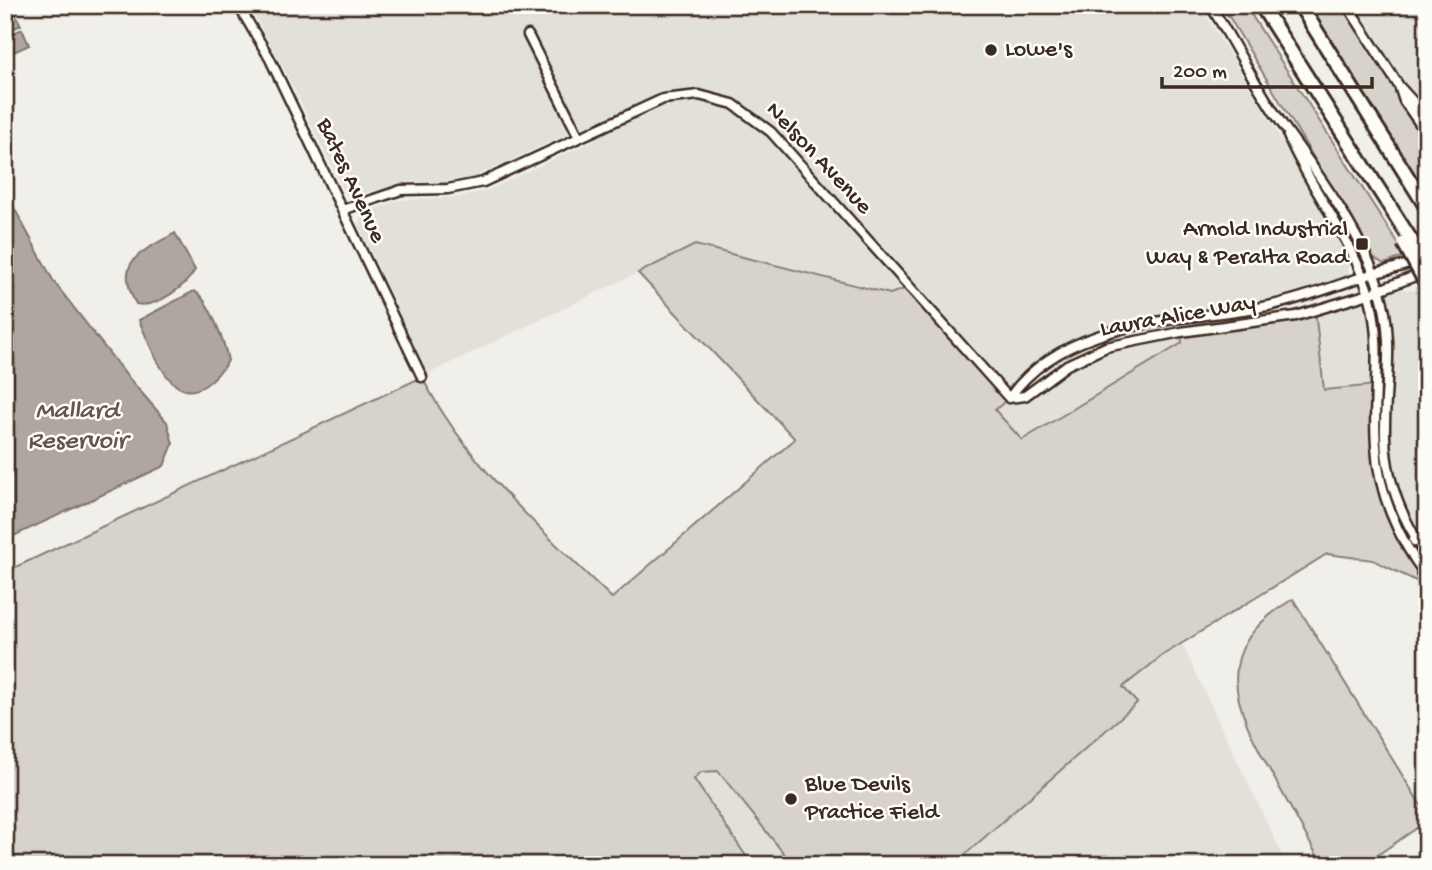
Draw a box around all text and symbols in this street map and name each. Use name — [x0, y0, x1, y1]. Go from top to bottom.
place label: Lowe's — [1005, 36, 1073, 65]
marker: Lowe's — [983, 42, 999, 58]
scale bar — [1162, 46, 1372, 90]
text: 200 m — [1173, 61, 1227, 86]
street label: Nelson Avenue — [758, 96, 878, 222]
street label: Bates Avenue — [308, 113, 392, 249]
place label: Arnold Industrial Way & Peralta Road — [1146, 216, 1350, 273]
marker: Arnold Industrial Way & Peralta Road — [1354, 236, 1370, 252]
street label: Laura Alice Way — [1098, 289, 1258, 345]
water label: Mallard Reservoir — [27, 397, 131, 458]
place label: Blue Devils Practice Field — [804, 771, 941, 828]
marker: Blue Devils Practice Field — [783, 791, 799, 807]

